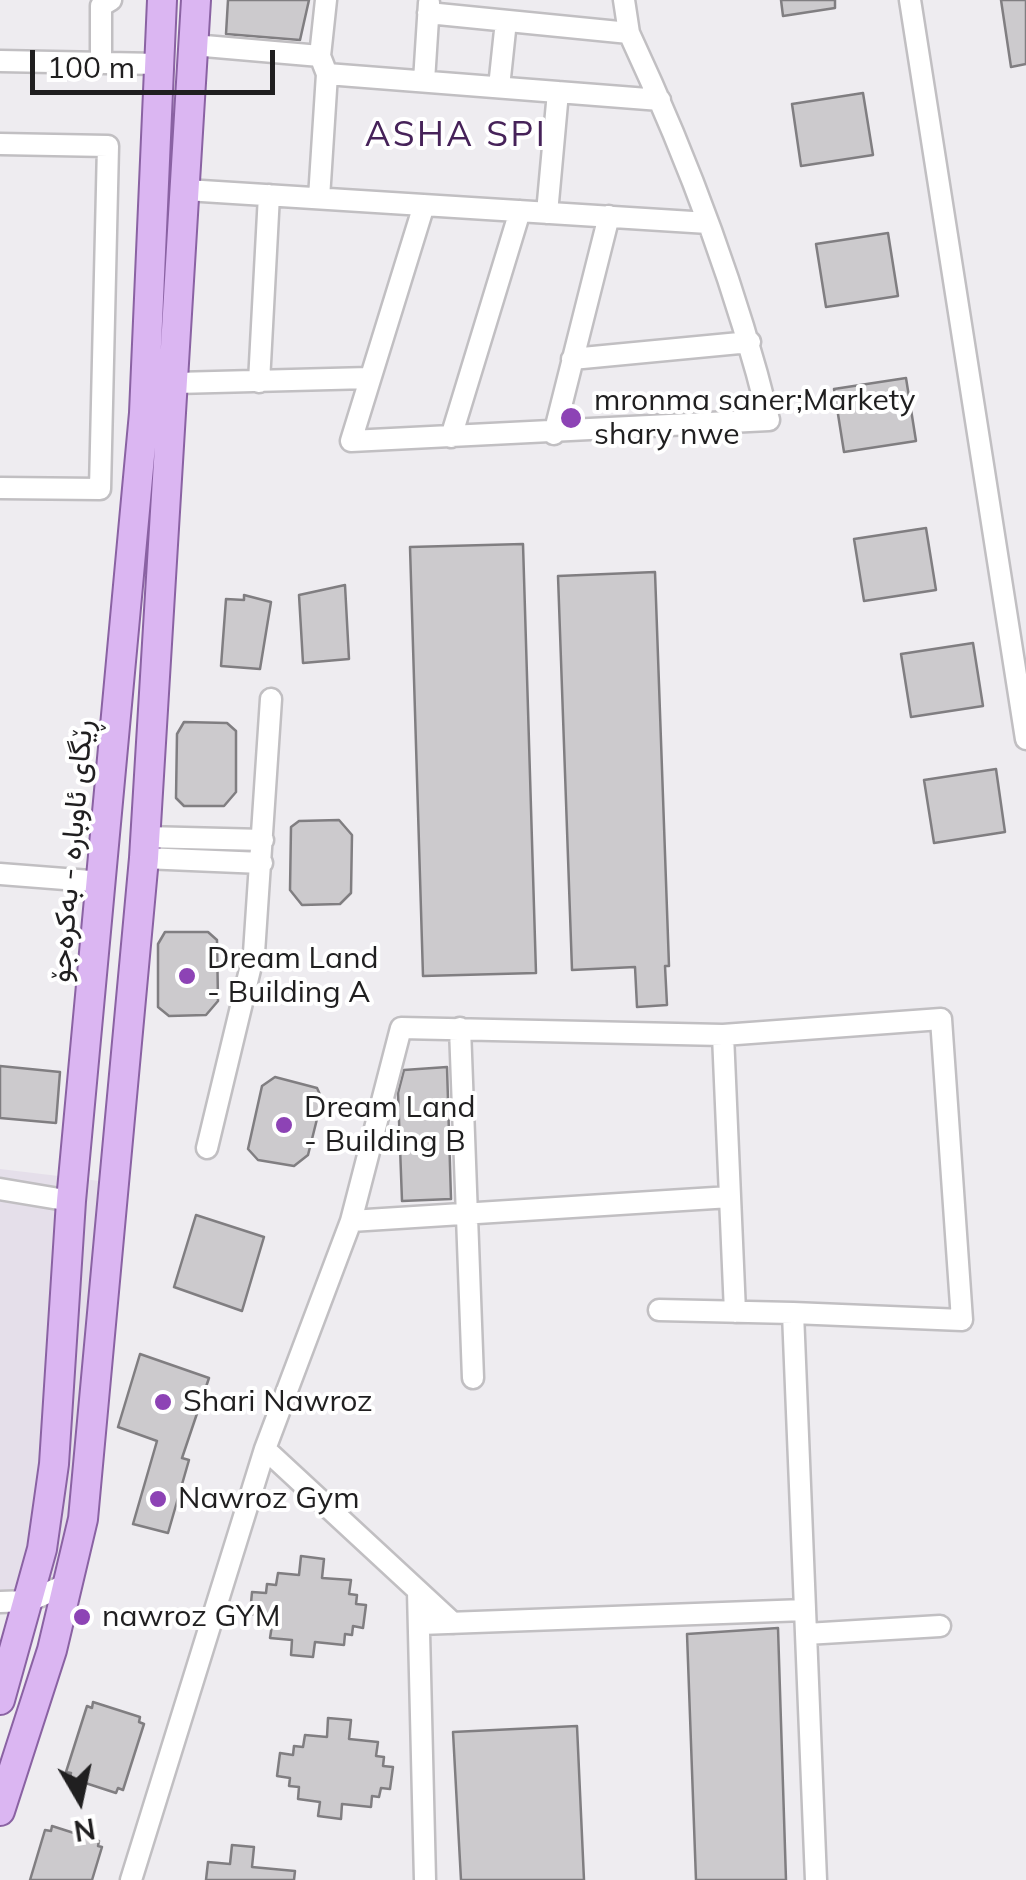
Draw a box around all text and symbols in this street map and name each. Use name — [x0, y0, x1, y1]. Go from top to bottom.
scale bar — [35, 30, 280, 92]
text: 100 m — [47, 48, 135, 86]
district label: ASHA SPI — [365, 114, 547, 156]
place label: mronma saner;Markety shary nwe — [594, 383, 915, 454]
marker: mronma saner;Markety shary nwe — [558, 405, 584, 431]
street label: ڕێگای ئاوبارە - بەکرەجۆ — [43, 718, 101, 984]
place label: Dream Land - Building A — [207, 941, 379, 1012]
marker: Dream Land - Building A — [176, 965, 198, 987]
place label: Dream Land - Building B — [304, 1090, 476, 1160]
marker: Dream Land - Building B — [273, 1114, 295, 1136]
place label: Shari Nawroz — [183, 1384, 373, 1420]
marker: Shari Nawroz — [152, 1391, 174, 1413]
place label: Nawroz Gym — [178, 1481, 360, 1517]
marker: Nawroz Gym — [147, 1488, 169, 1510]
place label: nawroz GYM — [102, 1599, 280, 1635]
marker: nawroz GYM — [71, 1606, 93, 1628]
north arrow — [30, 1750, 130, 1850]
text: N — [72, 1811, 98, 1849]

